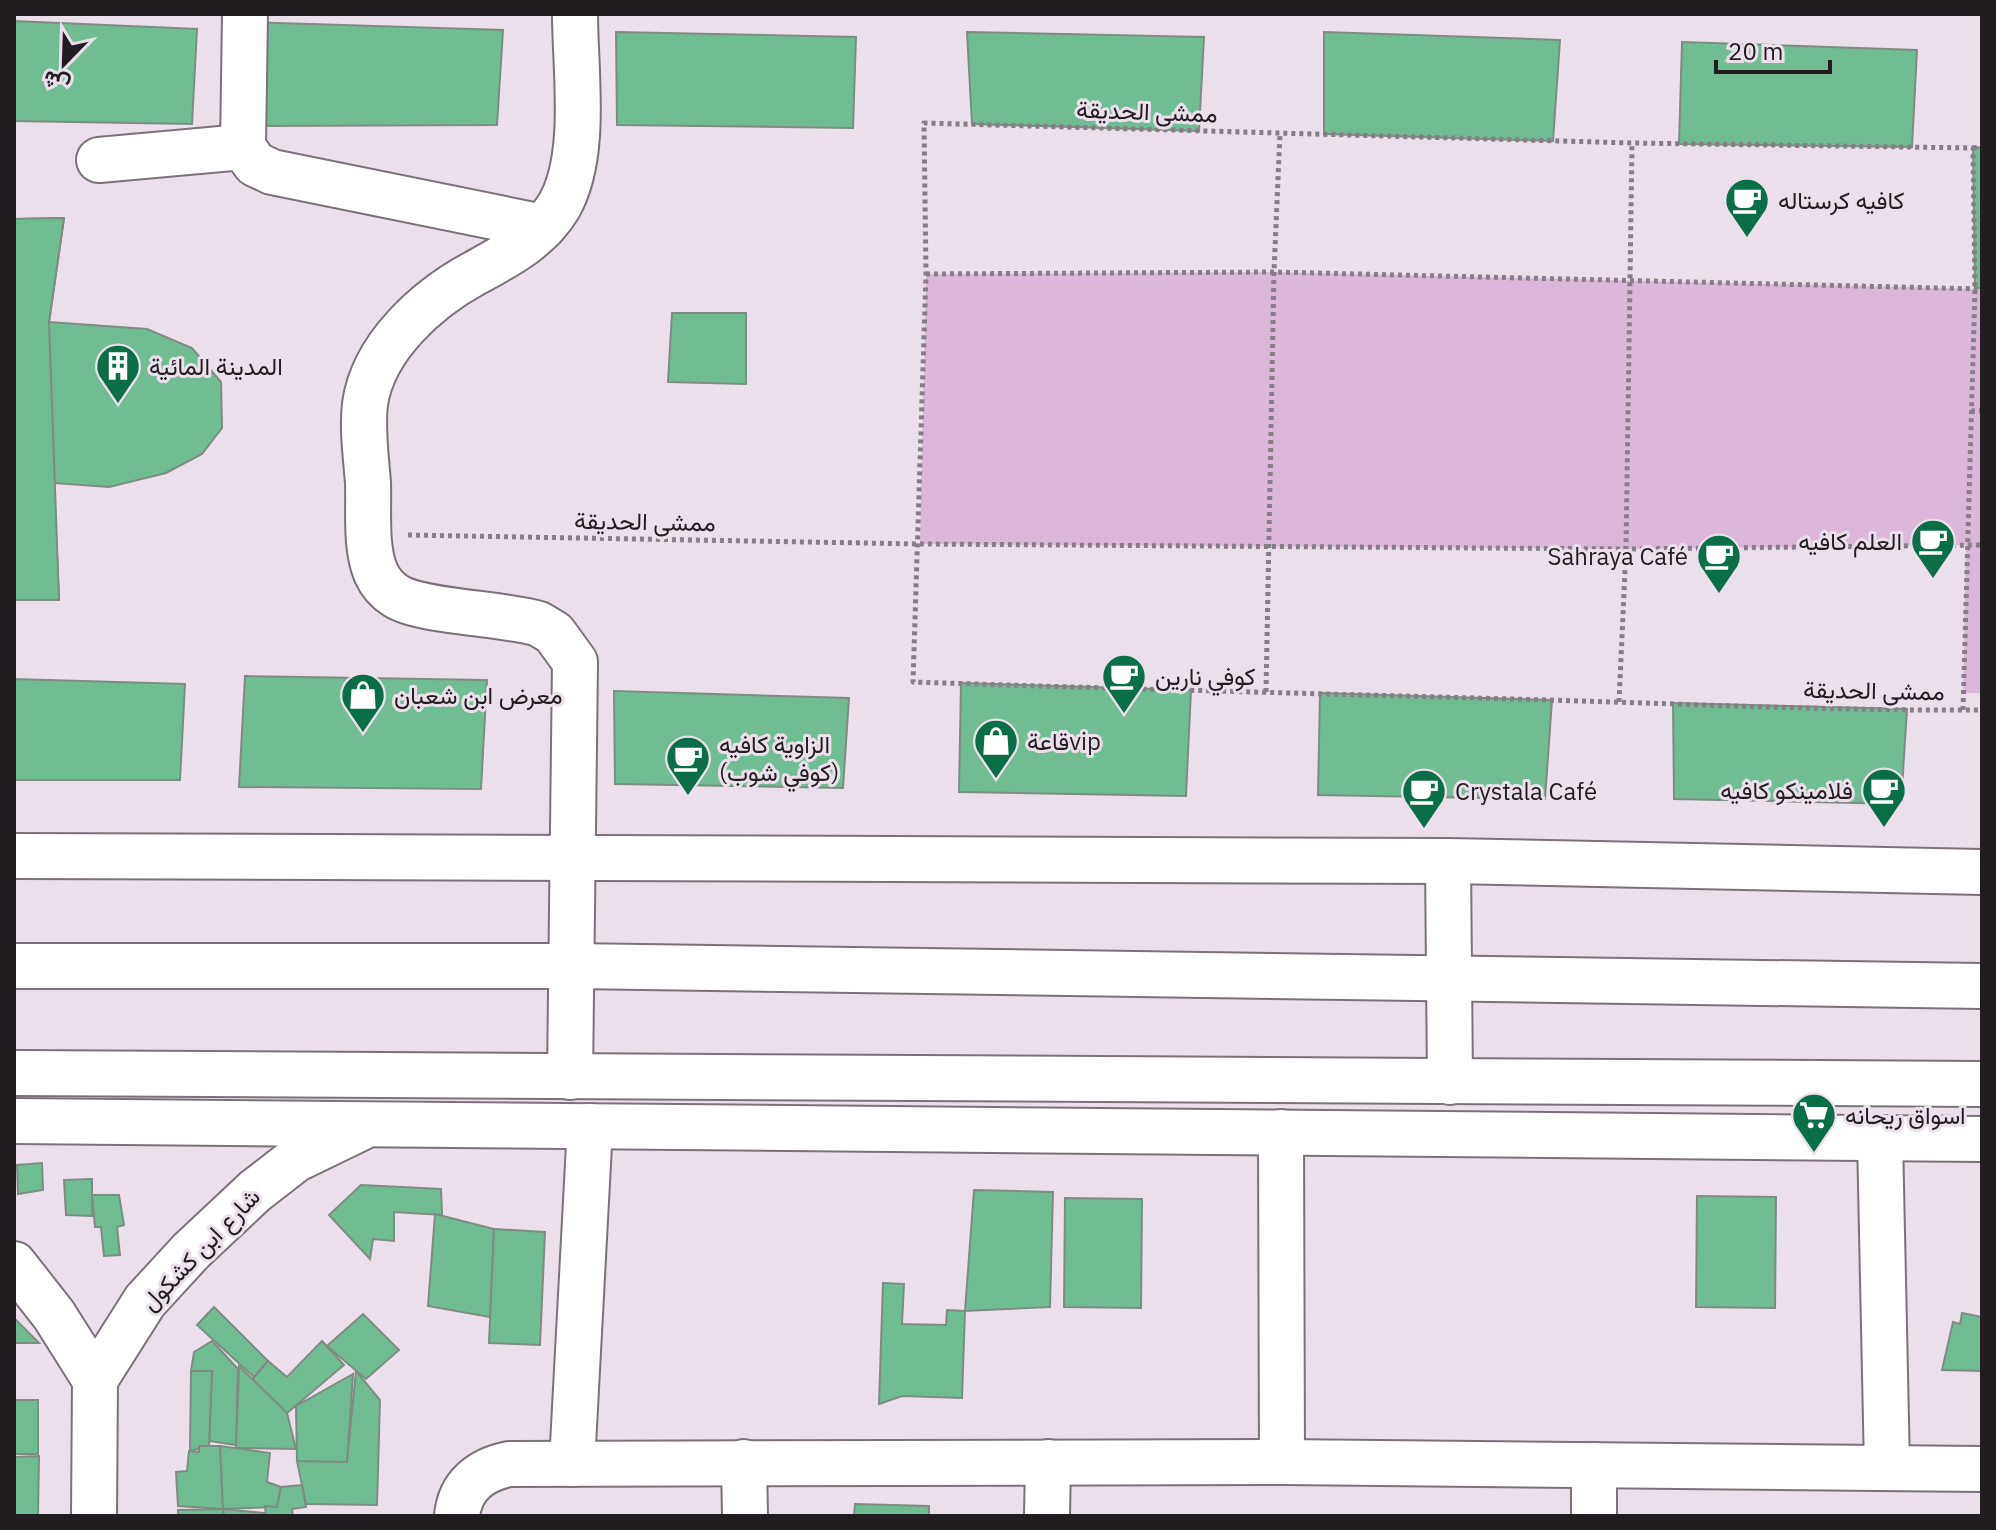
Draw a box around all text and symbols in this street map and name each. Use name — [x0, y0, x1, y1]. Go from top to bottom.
north arrow — [24, 24, 104, 104]
scale bar — [1716, 24, 1830, 74]
text: 20 m — [1728, 35, 1783, 67]
text: ش — [38, 64, 74, 101]
street label: ممشى الحديقة — [1076, 93, 1218, 129]
cafe icon: كافيه كرستاله — [1723, 176, 1771, 239]
place label: كافيه كرستاله — [1778, 184, 1905, 216]
building icon: المدينة المائية — [94, 342, 142, 405]
place label: المدينة المائية — [149, 350, 283, 382]
street label: ممشى الحديقة — [574, 504, 716, 538]
cafe icon: العلم كافيه — [1909, 517, 1957, 580]
place label: العلم كافيه — [1798, 525, 1902, 558]
cafe icon: Sahraya Café — [1695, 532, 1743, 595]
place label: Sahraya Café — [1548, 540, 1688, 572]
cafe icon: كوفي نارين — [1100, 652, 1148, 715]
place label: كوفي نارين — [1155, 660, 1255, 696]
shop icon: معرض ابن شعبان — [339, 671, 387, 734]
street label: ممشى الحديقة — [1803, 673, 1945, 707]
place label: معرض ابن شعبان — [394, 679, 563, 711]
shop icon: قاعةvip — [972, 717, 1020, 780]
place label: قاعةvip — [1027, 725, 1101, 757]
place label: الزاوية كافيه (كوفي شوب) — [719, 728, 839, 792]
cafe icon: الزاوية كافيه (كوفي شوب) — [664, 734, 712, 797]
cafe icon: فلامينكو كافيه — [1860, 766, 1908, 829]
cafe icon: Crystala Café — [1400, 767, 1448, 830]
place label: فلامينكو كافيه — [1720, 774, 1853, 806]
place label: Crystala Café — [1455, 775, 1597, 807]
supermarket icon: اسواق ريحانه — [1790, 1091, 1838, 1154]
place label: اسواق ريحانه — [1845, 1099, 1966, 1131]
street label: شارع ابن كشكول — [133, 1181, 267, 1318]

